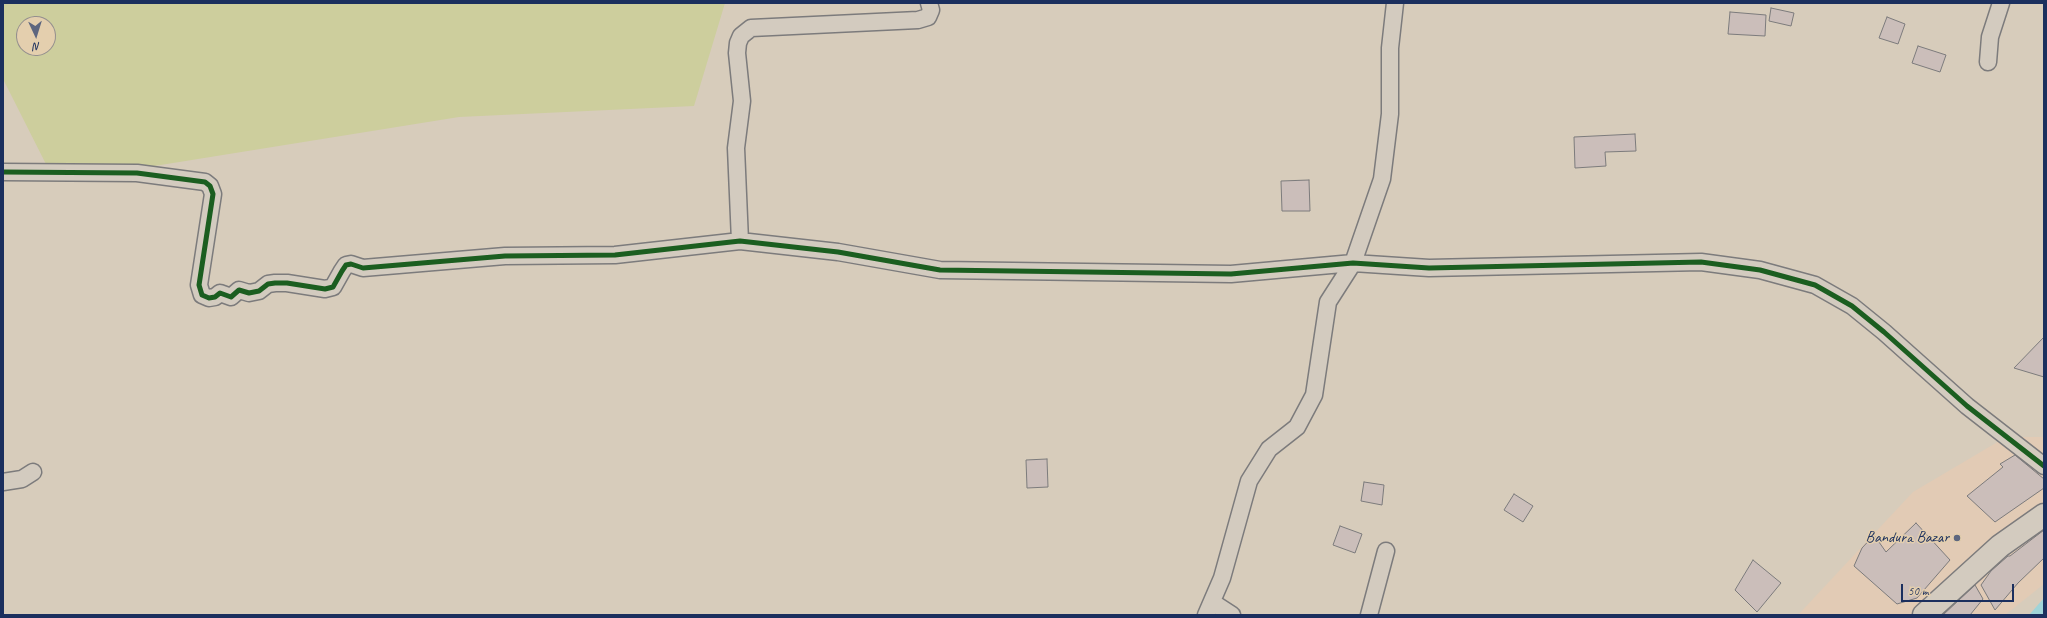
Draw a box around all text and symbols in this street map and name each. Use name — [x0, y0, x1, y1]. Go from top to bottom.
north arrow — [16, 16, 56, 56]
text: N — [33, 40, 41, 54]
place label: Bandura Bazar — [1866, 528, 1949, 548]
marker: Bandura Bazar — [1952, 533, 1962, 543]
scale bar — [1903, 576, 2016, 602]
text: 50 m — [1908, 583, 1928, 599]

